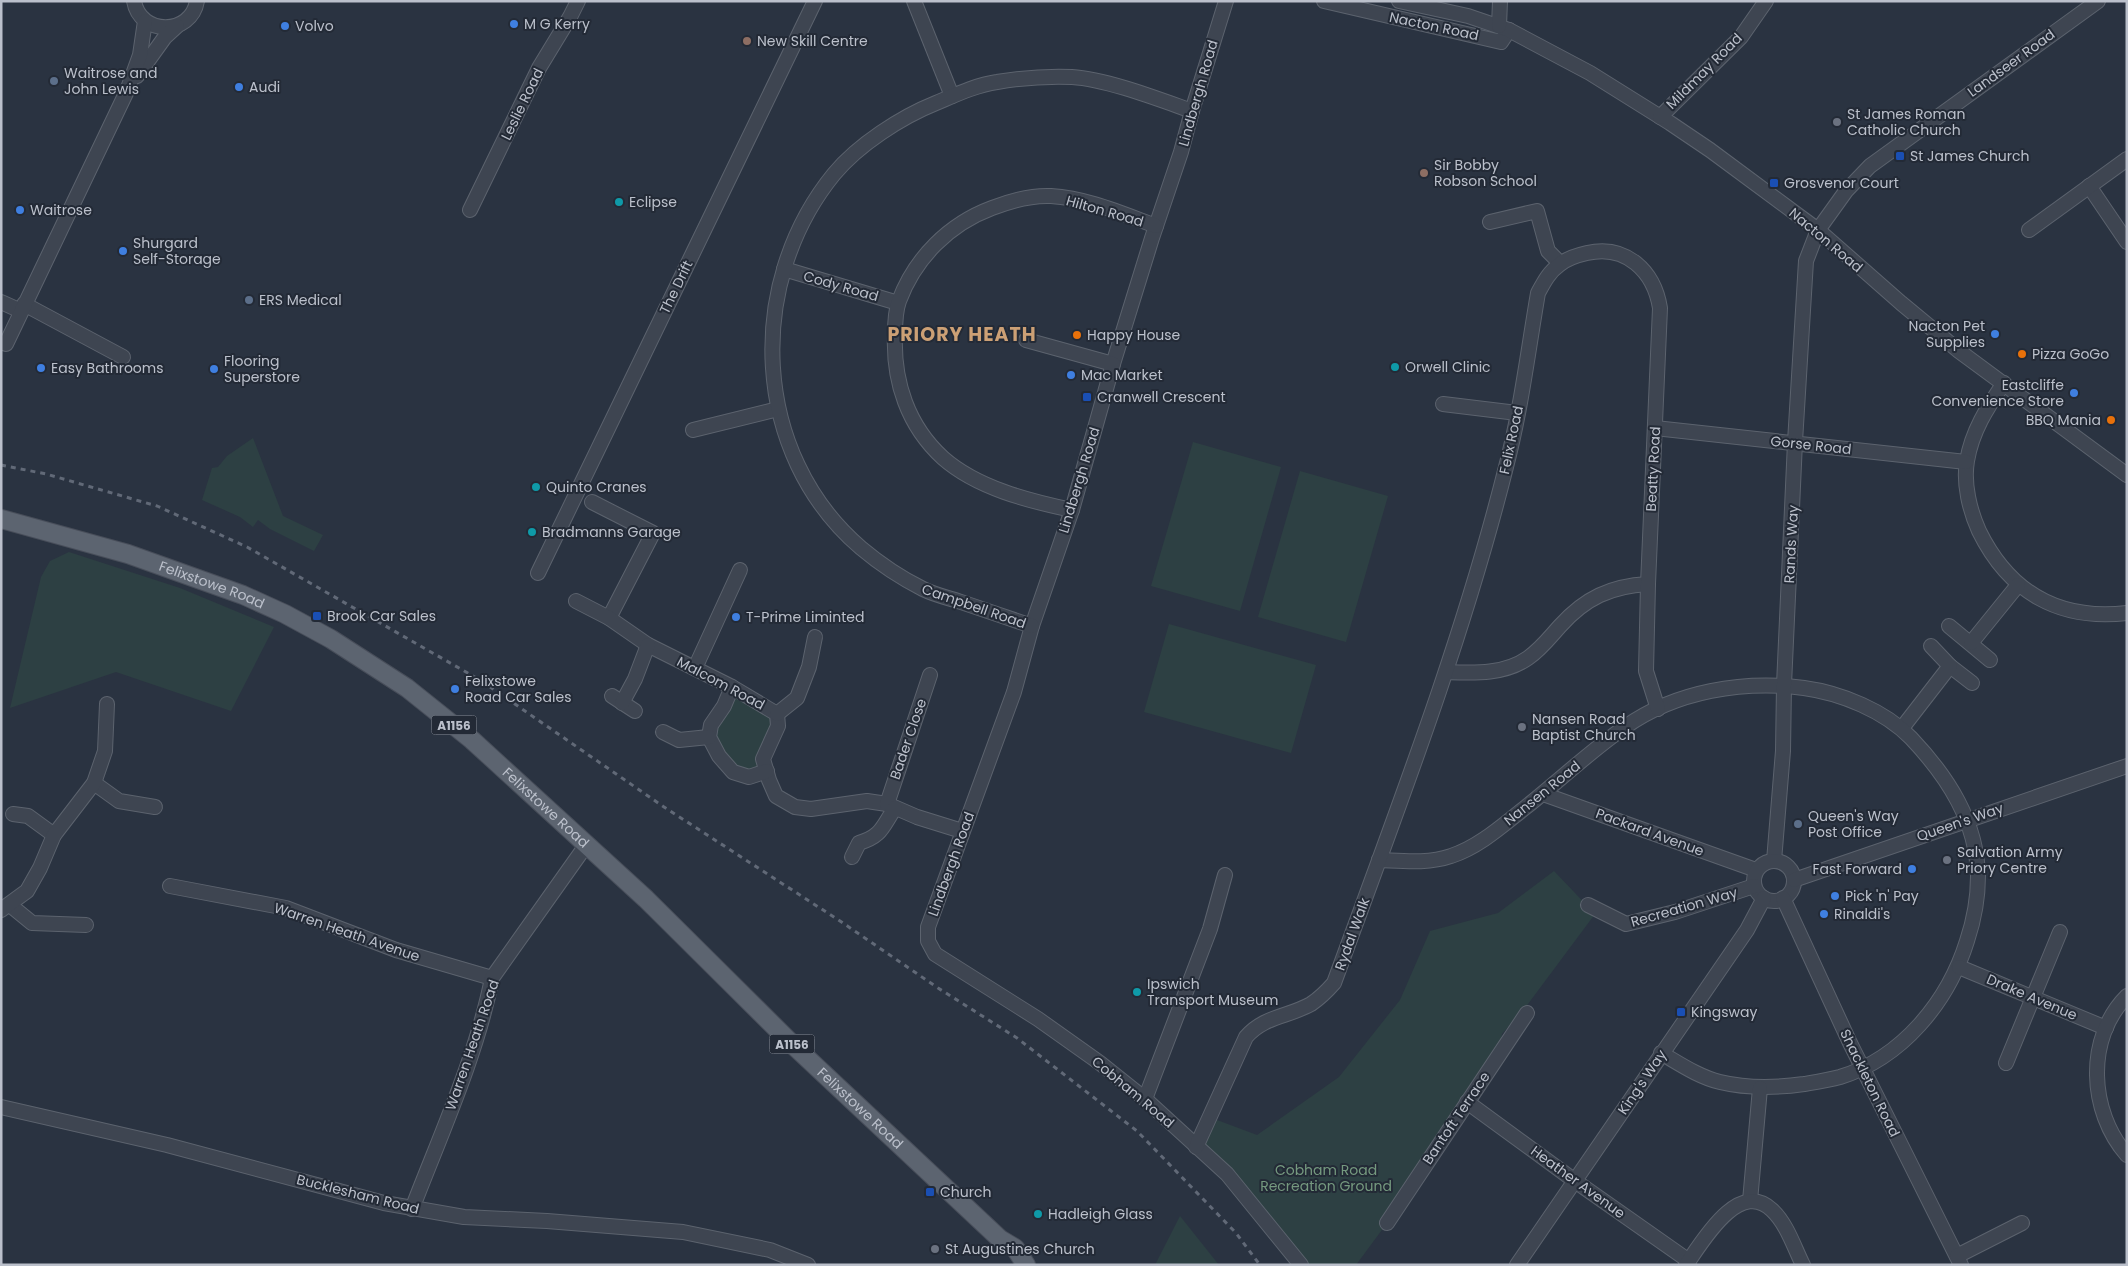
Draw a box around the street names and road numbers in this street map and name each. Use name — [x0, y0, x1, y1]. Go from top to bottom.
street label: Nacton Road — [1387, 7, 1481, 45]
street label: Landseer Road — [1963, 24, 2059, 102]
street label: Mildmay Road — [1661, 28, 1747, 114]
street label: Lindbergh Road — [1173, 37, 1223, 149]
street label: Leslie Road — [496, 65, 548, 143]
street label: Hilton Road — [1064, 190, 1146, 232]
street label: Nacton Road — [1785, 203, 1867, 277]
street label: The Drift — [654, 257, 698, 317]
street label: Cody Road — [801, 266, 881, 306]
street label: Felix Road — [1494, 404, 1528, 476]
street label: Lindbergh Road — [1053, 425, 1105, 535]
street label: Beatty Road — [1641, 426, 1665, 512]
street label: Gorse Road — [1770, 431, 1852, 459]
street label: Rands Way — [1779, 504, 1803, 584]
street label: Felixstowe Road — [156, 556, 268, 613]
street label: Campbell Road — [919, 579, 1029, 633]
street label: Malcom Road — [673, 651, 769, 715]
street label: Bader Close — [885, 696, 931, 782]
road number: A1156 — [432, 716, 476, 734]
street label: Nansen Road — [1499, 756, 1585, 830]
street label: Felixstowe Road — [498, 763, 594, 852]
street label: Queen's Way — [1914, 798, 2006, 846]
street label: Packard Avenue — [1593, 803, 1707, 861]
street label: Lindbergh Road — [923, 809, 979, 919]
street label: Recreation Way — [1628, 882, 1740, 932]
street label: Rydal Walk — [1330, 894, 1375, 973]
street label: Warren Heath Avenue — [271, 898, 423, 966]
street label: Drake Avenue — [1984, 969, 2081, 1025]
street label: Warren Heath Road — [440, 977, 504, 1113]
street label: Shackleton Road — [1835, 1026, 1905, 1140]
road number: A1156 — [770, 1034, 814, 1054]
street label: King's Way — [1613, 1045, 1671, 1118]
street label: Cobham Road — [1087, 1051, 1179, 1133]
street label: Felixstowe Road — [813, 1063, 908, 1153]
street label: Bantoft Terrace — [1418, 1067, 1495, 1168]
street label: Heather Avenue — [1527, 1141, 1629, 1223]
street label: Bucklesham Road — [295, 1169, 421, 1219]

